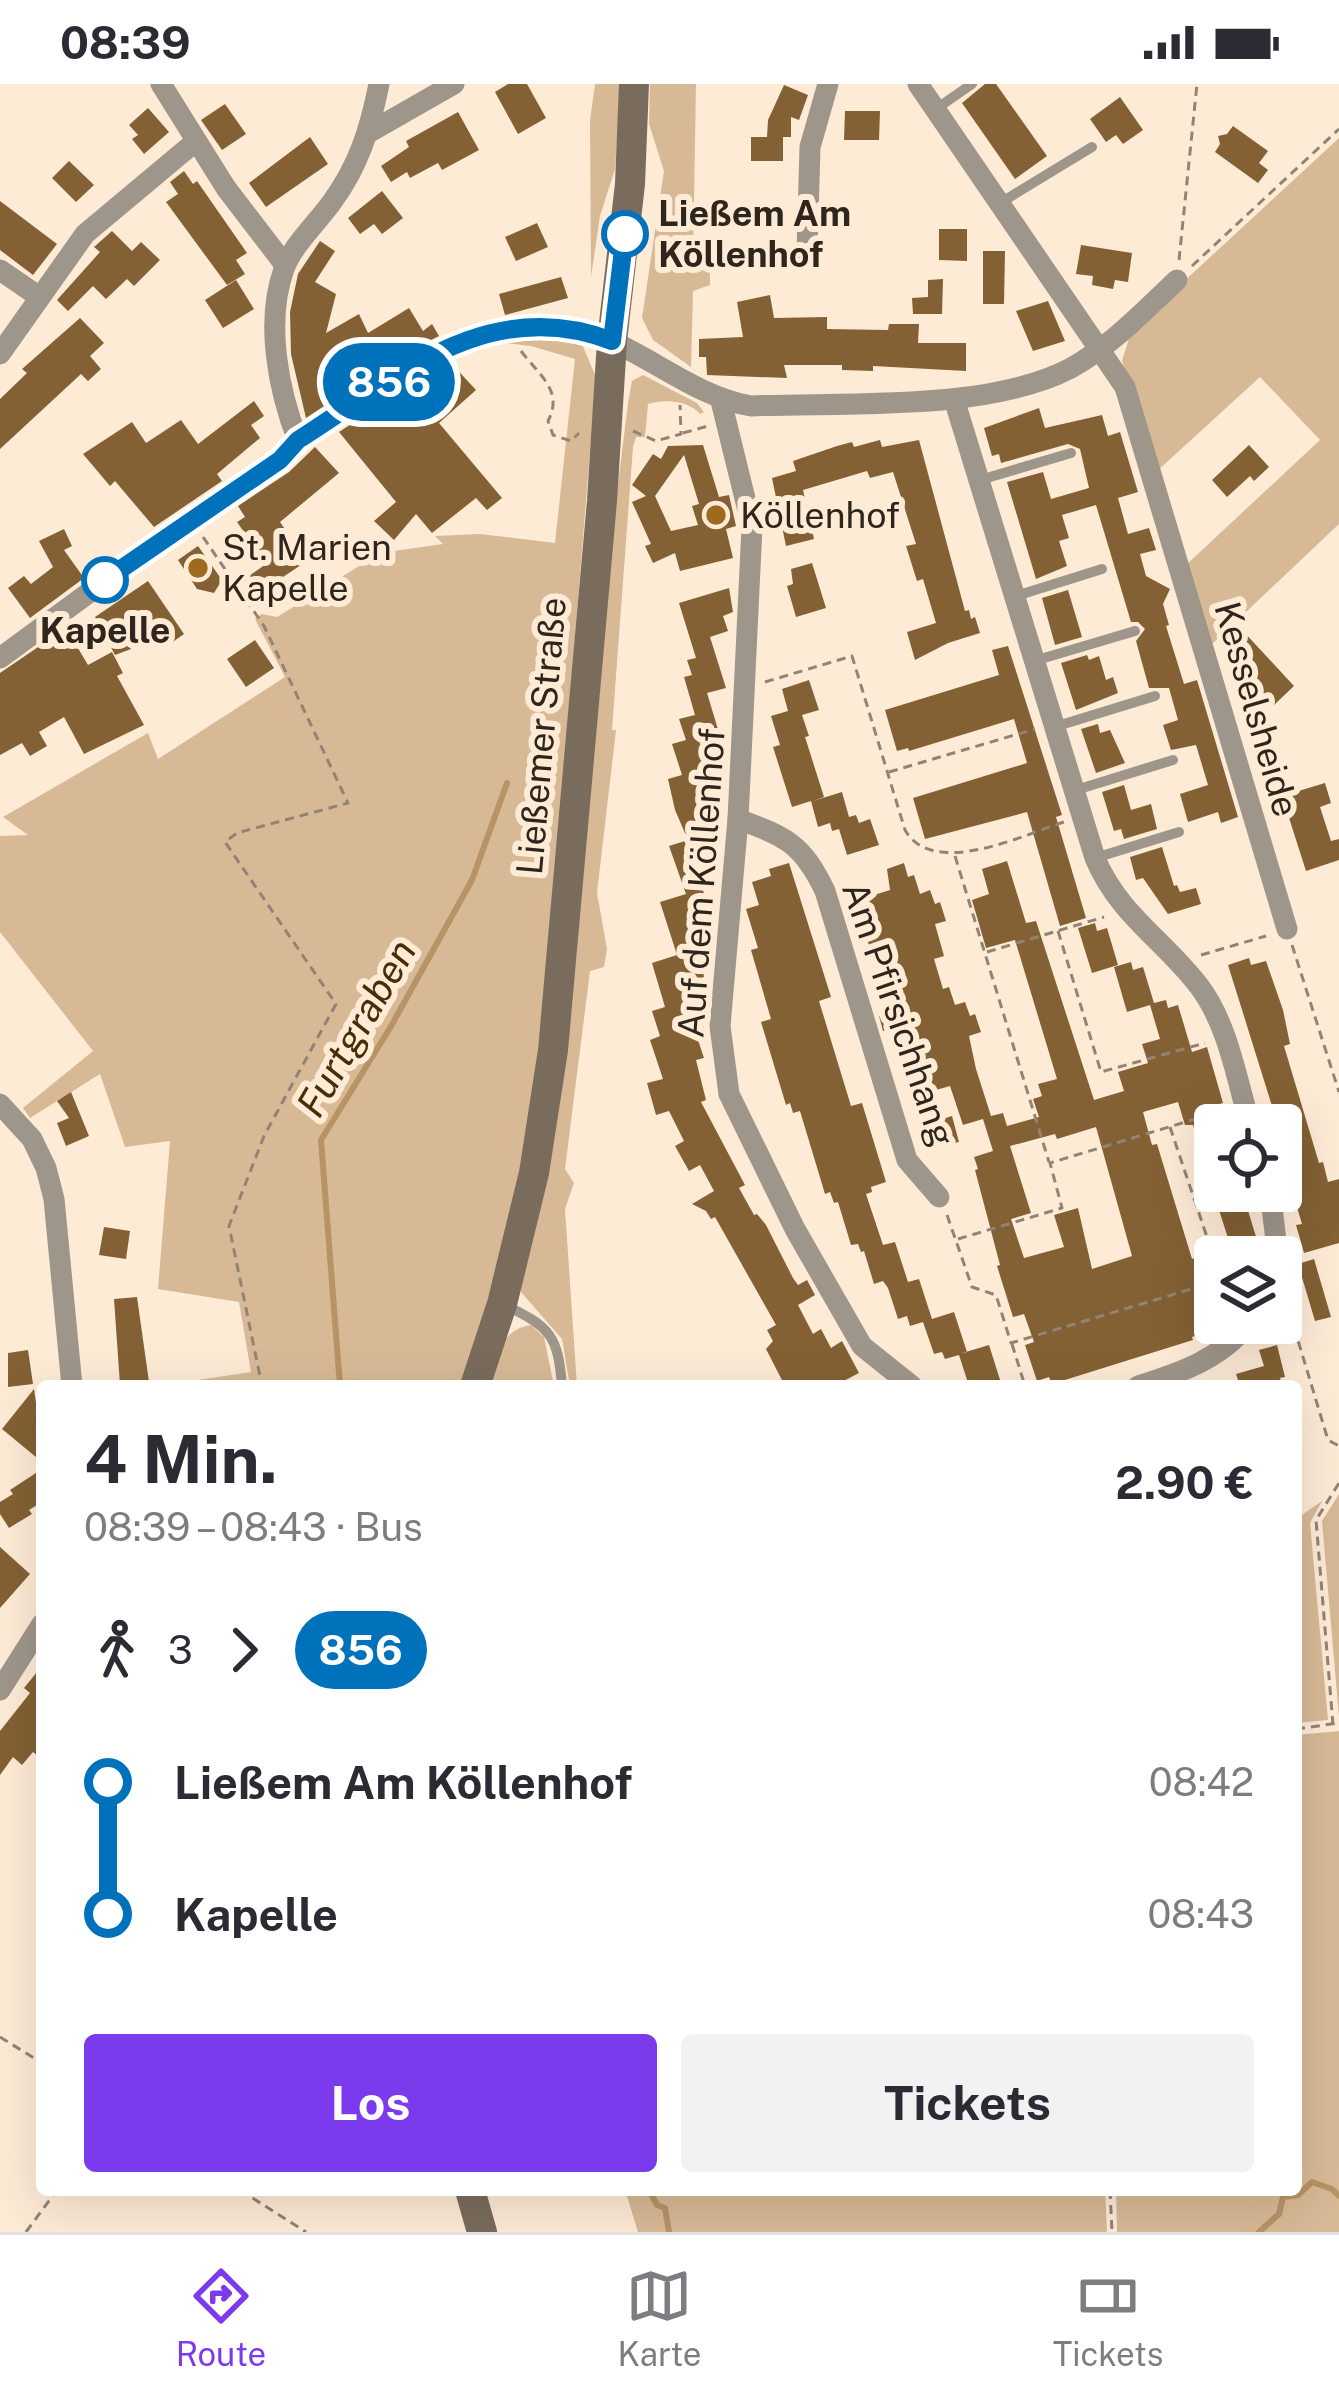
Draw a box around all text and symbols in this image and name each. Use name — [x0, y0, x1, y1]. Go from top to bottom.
text: 08:39 — [60, 16, 191, 69]
place label: Ließem Am Köllenhof — [658, 192, 851, 275]
marker: Ließem Am Köllenhof — [603, 212, 647, 256]
line badge: 856 — [320, 343, 458, 421]
text: 856 — [347, 357, 431, 406]
place label: Köllenhof — [740, 494, 900, 536]
marker: Köllenhof — [703, 502, 729, 528]
place label: St. Marien Kapelle — [222, 526, 392, 609]
marker: St. Marien Kapelle — [185, 555, 211, 581]
marker: Kapelle — [83, 558, 127, 602]
street label: Ließemer Straße — [508, 595, 574, 877]
street label: Kesselsheide — [1206, 597, 1308, 821]
place label: Kapelle — [39, 609, 171, 651]
street label: Auf dem Köllenhof — [669, 727, 733, 1039]
street label: Am Pfirsichhang — [834, 876, 964, 1152]
water label: Furtgraben — [287, 931, 425, 1125]
map controls — [1194, 1104, 1302, 1344]
button: locate — [1194, 1104, 1302, 1212]
button: layers — [1194, 1236, 1302, 1344]
text: 4 Min. — [84, 1420, 278, 1498]
text: 2.90 € — [1115, 1456, 1254, 1509]
text: 08:39 – 08:43 · Bus — [84, 1504, 423, 1550]
icon: walk — [84, 1617, 150, 1683]
icon: forward — [211, 1617, 277, 1683]
text: 856 — [319, 1625, 403, 1674]
text: 3 — [168, 1627, 193, 1673]
text: Ließem Am Köllenhof — [174, 1756, 632, 1809]
text: 08:42 — [1149, 1759, 1254, 1805]
text: Kapelle — [174, 1888, 338, 1941]
text: 08:43 — [1148, 1891, 1254, 1937]
button: Los — [84, 2034, 657, 2172]
button: Tickets — [681, 2034, 1254, 2172]
tab: Route — [176, 2263, 266, 2373]
tab: Karte — [618, 2263, 701, 2373]
tab: Tickets — [1053, 2263, 1163, 2373]

